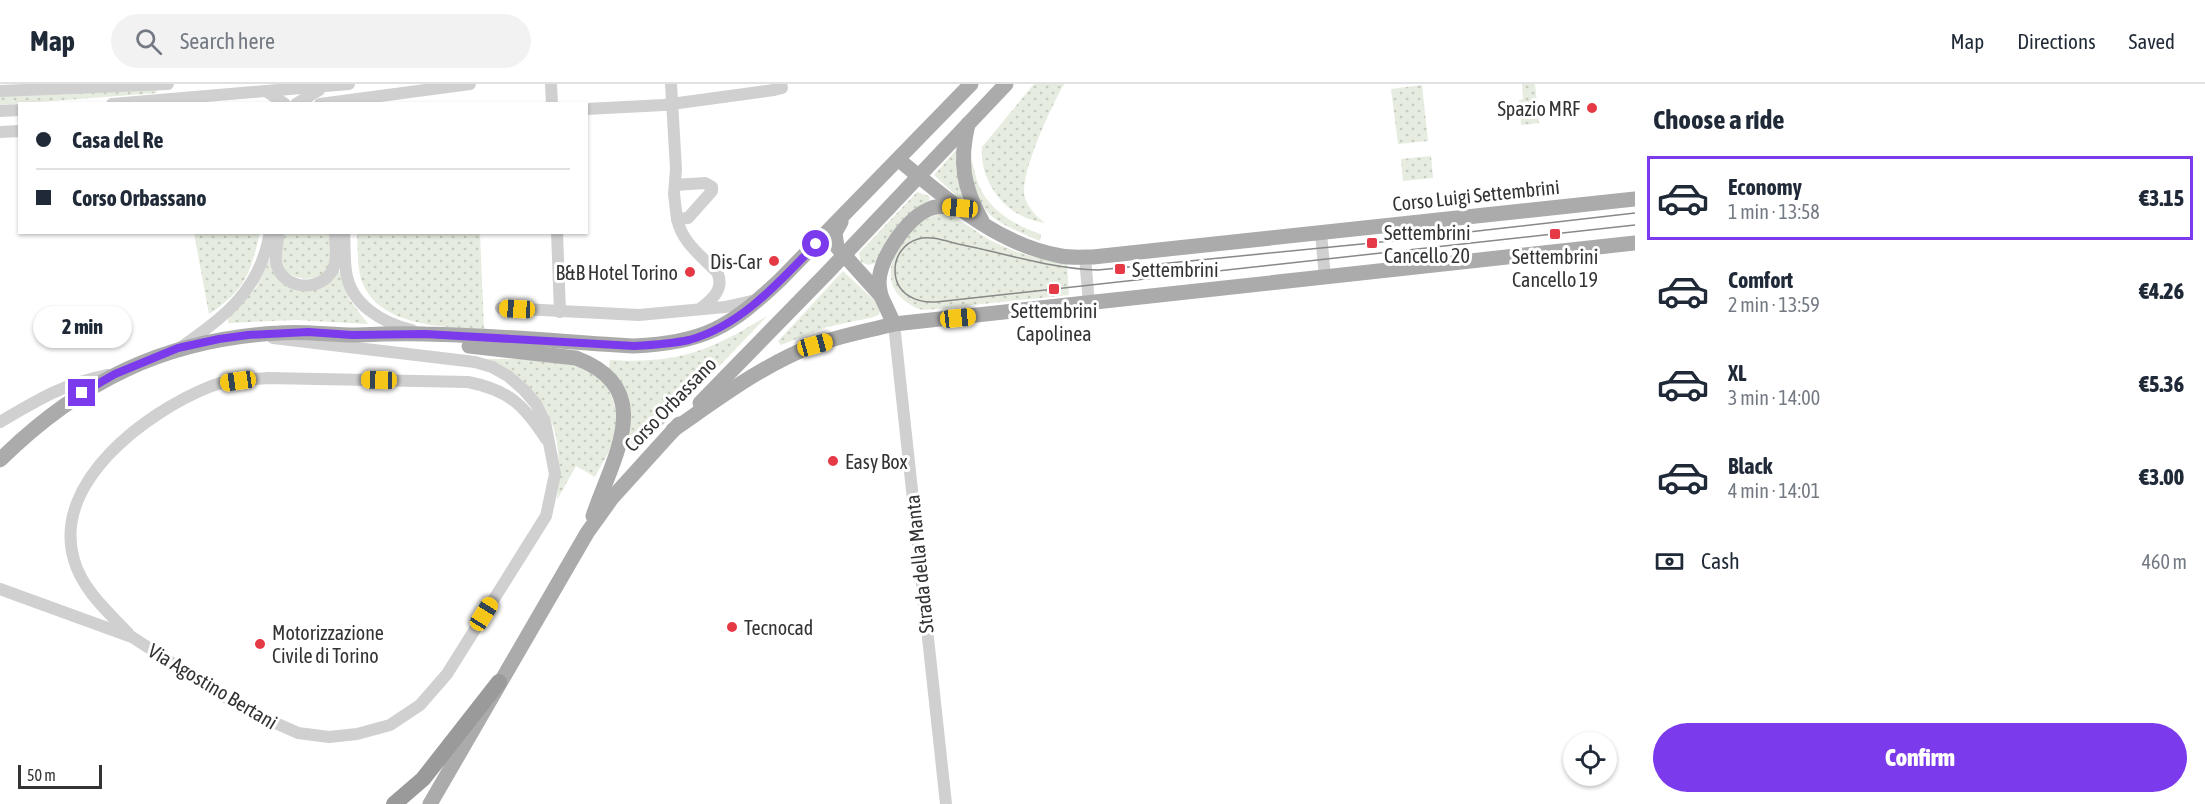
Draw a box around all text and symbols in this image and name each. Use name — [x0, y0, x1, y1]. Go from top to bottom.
search box — [111, 14, 531, 68]
text: Map — [30, 25, 75, 57]
icon: search — [132, 25, 165, 58]
text: Search here — [180, 28, 275, 54]
text: Map — [1950, 29, 1984, 53]
text: Directions — [2017, 29, 2096, 53]
text: Saved — [2129, 29, 2175, 53]
place label: Spazio MRF — [1497, 97, 1580, 120]
marker: Spazio MRF — [1585, 101, 1599, 115]
text: Choose a ride — [1653, 104, 1785, 135]
text: Casa del Re — [72, 127, 163, 153]
icon: car — [1656, 171, 1710, 225]
text: Economy — [1728, 174, 1802, 200]
street label: Corso Luigi Settembrini — [1391, 175, 1561, 215]
text: Corso Orbassano — [72, 185, 207, 211]
text: €3.15 — [2139, 185, 2184, 211]
car — [941, 197, 979, 219]
text: 1 min · 13:58 — [1728, 200, 1820, 223]
place label: Settembrini Cancello 20 — [1384, 221, 1471, 267]
marker: Settembrini Cancello 19 — [1548, 227, 1562, 241]
route start — [802, 230, 829, 257]
marker: Settembrini Cancello 20 — [1365, 236, 1379, 250]
place label: Settembrini Cancello 19 — [1512, 245, 1598, 291]
place label: Dis-Car — [710, 250, 763, 273]
marker: Dis-Car — [767, 254, 781, 268]
place label: Settembrini — [1132, 258, 1219, 281]
place label: B&B Hotel Torino — [556, 261, 678, 284]
marker: Settembrini — [1113, 262, 1127, 276]
icon: car — [1656, 264, 1710, 318]
marker: B&B Hotel Torino — [683, 265, 697, 279]
text: Comfort — [1728, 267, 1793, 293]
text: €4.26 — [2139, 278, 2184, 304]
marker: Settembrini Capolinea — [1047, 282, 1061, 296]
text: 2 min · 13:59 — [1728, 293, 1820, 316]
car — [499, 299, 535, 319]
place label: Settembrini Capolinea — [1011, 299, 1097, 345]
callout: 2 min — [32, 306, 132, 348]
car — [939, 307, 977, 329]
text: 2 min — [62, 315, 103, 338]
car — [795, 332, 835, 358]
street label: Corso Orbassano — [619, 352, 721, 456]
icon: car — [1656, 357, 1710, 411]
text: XL — [1728, 360, 1746, 386]
car — [219, 370, 257, 392]
car — [361, 371, 397, 389]
text: €5.36 — [2139, 371, 2184, 397]
route end — [68, 379, 95, 406]
text: 3 min · 14:00 — [1728, 386, 1820, 409]
place label: Easy Box — [845, 450, 908, 473]
icon: car — [1656, 450, 1710, 504]
text: Black — [1728, 453, 1772, 479]
marker: Easy Box — [826, 454, 840, 468]
text: €3.00 — [2139, 464, 2184, 490]
text: 4 min · 14:01 — [1728, 479, 1820, 502]
street label: Strada della Manta — [900, 494, 938, 634]
icon: cash — [1653, 545, 1686, 578]
text: Cash — [1701, 548, 1740, 574]
text: 460 m — [2142, 550, 2187, 573]
car — [467, 594, 501, 634]
place label: Tecnocad — [744, 616, 813, 639]
marker: Tecnocad — [725, 620, 739, 634]
place label: Motorizzazione Civile di Torino — [272, 621, 384, 667]
marker: Motorizzazione Civile di Torino — [253, 637, 267, 651]
street label: Via Agostino Bertani — [144, 638, 282, 734]
button: Confirm — [1653, 723, 2187, 792]
map controls — [1563, 732, 1617, 786]
button: locate — [1563, 732, 1617, 786]
scale bar — [18, 762, 102, 790]
text: 50 m — [27, 766, 56, 784]

